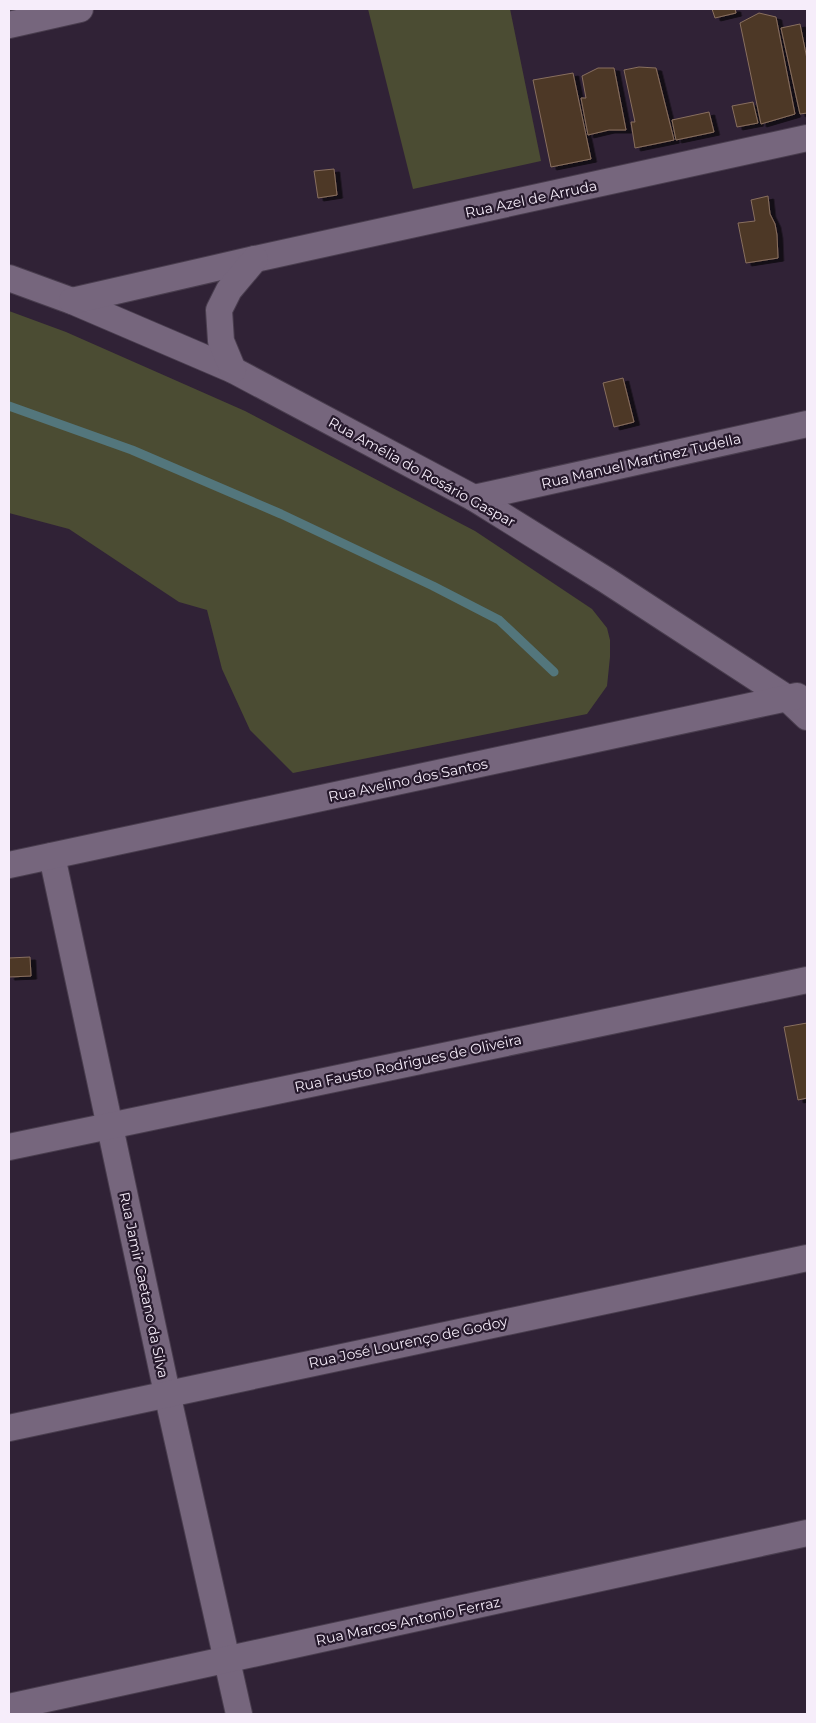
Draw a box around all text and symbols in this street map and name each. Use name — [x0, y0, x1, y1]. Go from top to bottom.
street label: Rua Azel de Arruda — [463, 176, 599, 222]
street label: Rua Amélia do Rosário Gaspar — [325, 413, 519, 531]
street label: Rua Manuel Martinez Tudella — [539, 429, 743, 493]
street label: Rua Avelino dos Santos — [327, 754, 490, 806]
street label: Rua Fausto Rodrigues de Oliveira — [293, 1030, 523, 1096]
street label: Rua Jamir Caetano da Silva — [115, 1190, 173, 1380]
street label: Rua José Lourenço de Godoy — [307, 1312, 510, 1372]
street label: Rua Marcos Antonio Ferraz — [314, 1593, 502, 1649]

